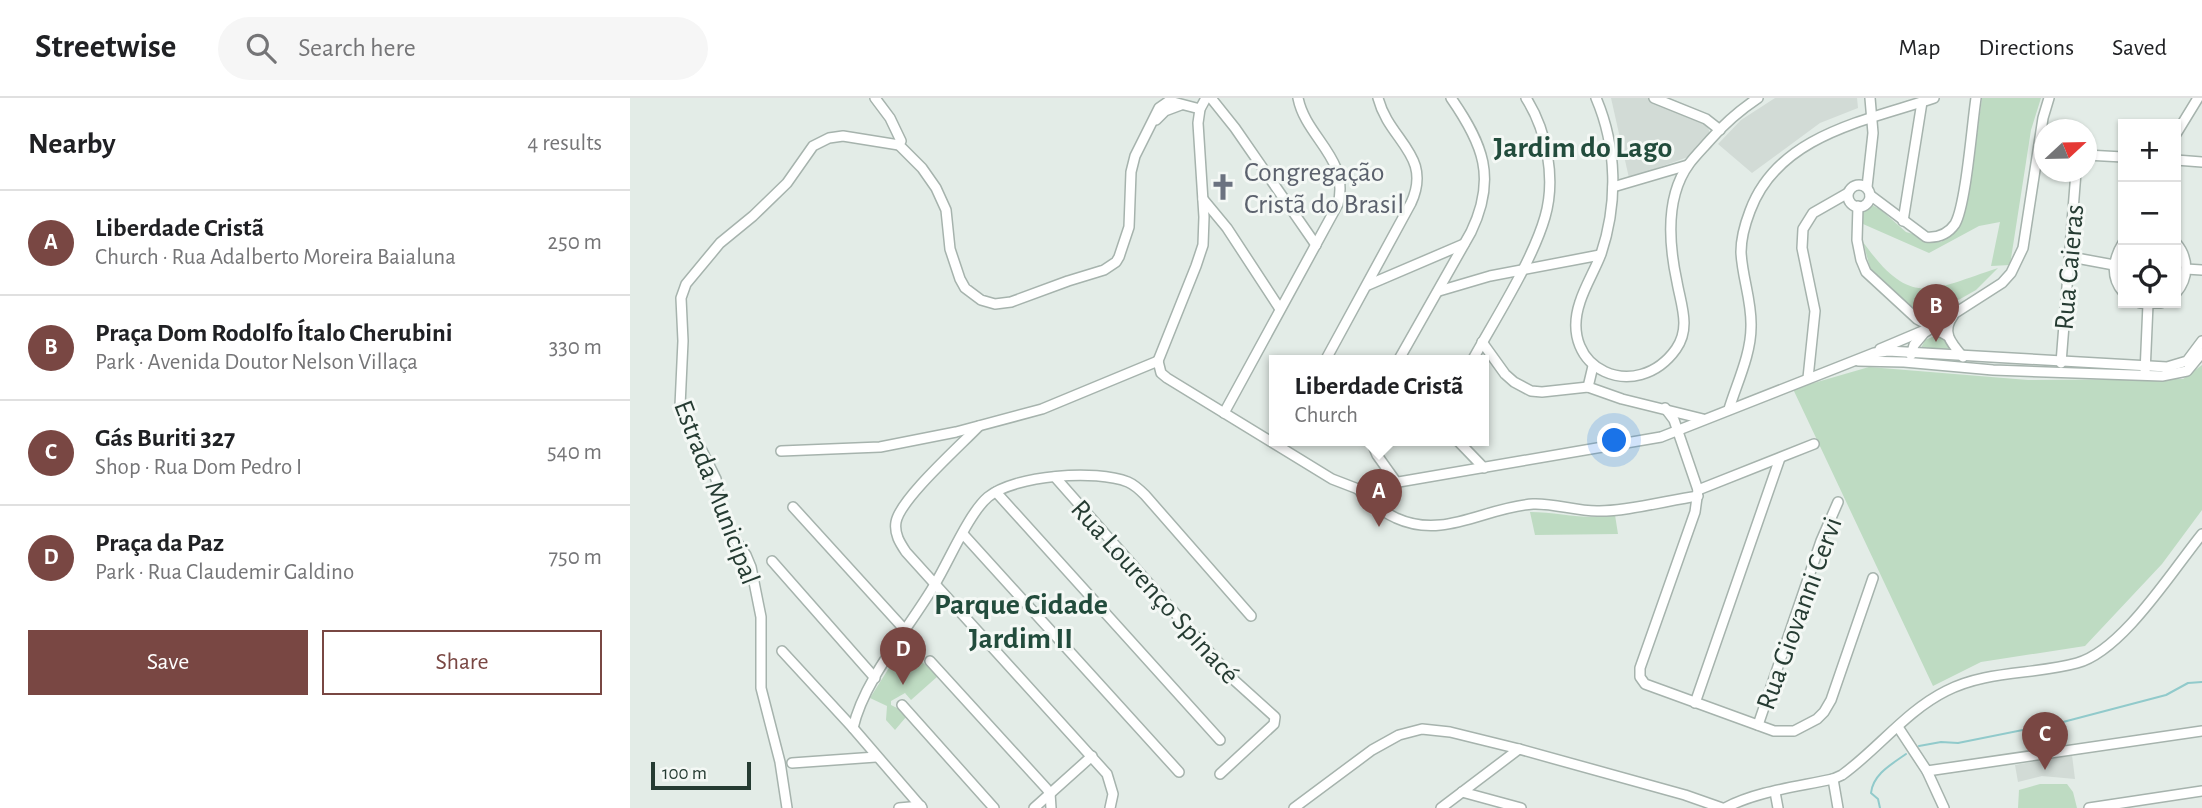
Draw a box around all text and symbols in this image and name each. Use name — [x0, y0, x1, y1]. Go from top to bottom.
search box — [218, 17, 708, 80]
icon: search — [242, 29, 280, 67]
text: Streetwise — [35, 31, 176, 64]
text: Search here — [298, 35, 416, 61]
text: Map — [1898, 36, 1940, 60]
text: Directions — [1978, 36, 2074, 60]
text: Saved — [2112, 36, 2167, 60]
north arrow — [2034, 119, 2097, 182]
map controls — [2118, 119, 2181, 308]
button: + — [2118, 119, 2181, 182]
text: Nearby — [28, 129, 116, 159]
text: 4 results — [527, 132, 602, 155]
district label: Jardim do Lago — [1494, 133, 1672, 163]
place label: Congregação Cristã do Brasil — [1244, 159, 1404, 219]
church icon: Congregação Cristã do Brasil — [1208, 172, 1238, 202]
button: − — [2118, 182, 2181, 245]
street label: Rua Caieras — [2051, 203, 2089, 331]
text: Liberdade Cristã — [95, 215, 264, 241]
text: A — [44, 231, 58, 254]
text: 250 m — [548, 231, 602, 254]
button: locate — [2118, 245, 2181, 308]
text: Church · Rua Adalberto Moreira Baialuna — [95, 246, 456, 269]
pin: B — [1913, 284, 1959, 342]
text: Praça Dom Rodolfo Ítalo Cherubini — [95, 320, 453, 346]
text: B — [44, 336, 58, 359]
text: 330 m — [549, 336, 602, 359]
text: Park · Avenida Doutor Nelson Villaça — [95, 351, 418, 374]
popup — [1269, 355, 1489, 446]
text: Liberdade Cristã — [1294, 373, 1464, 399]
street label: Estrada Municipal — [668, 397, 764, 589]
text: Church — [1294, 404, 1358, 427]
your location — [1597, 423, 1631, 457]
text: Gás Buriti 327 — [95, 425, 235, 451]
text: C — [45, 441, 57, 464]
text: 540 m — [547, 441, 602, 464]
text: Shop · Rua Dom Pedro I — [95, 456, 302, 479]
pin: A — [1356, 469, 1402, 527]
street label: Rua Lourenço Spinacé — [1065, 495, 1244, 690]
street label: Rua Giovanni Cervi — [1752, 514, 1848, 714]
text: Praça da Paz — [95, 530, 224, 556]
text: D — [43, 546, 59, 569]
text: 750 m — [548, 546, 602, 569]
text: Park · Rua Claudemir Galdino — [95, 561, 354, 584]
district label: Parque Cidade Jardim II — [934, 590, 1108, 654]
pin: D — [880, 627, 926, 685]
button: Save — [28, 630, 308, 695]
button: Share — [322, 630, 602, 695]
pin: C — [2022, 712, 2068, 770]
scale bar — [651, 759, 751, 791]
text: 100 m — [662, 764, 707, 783]

